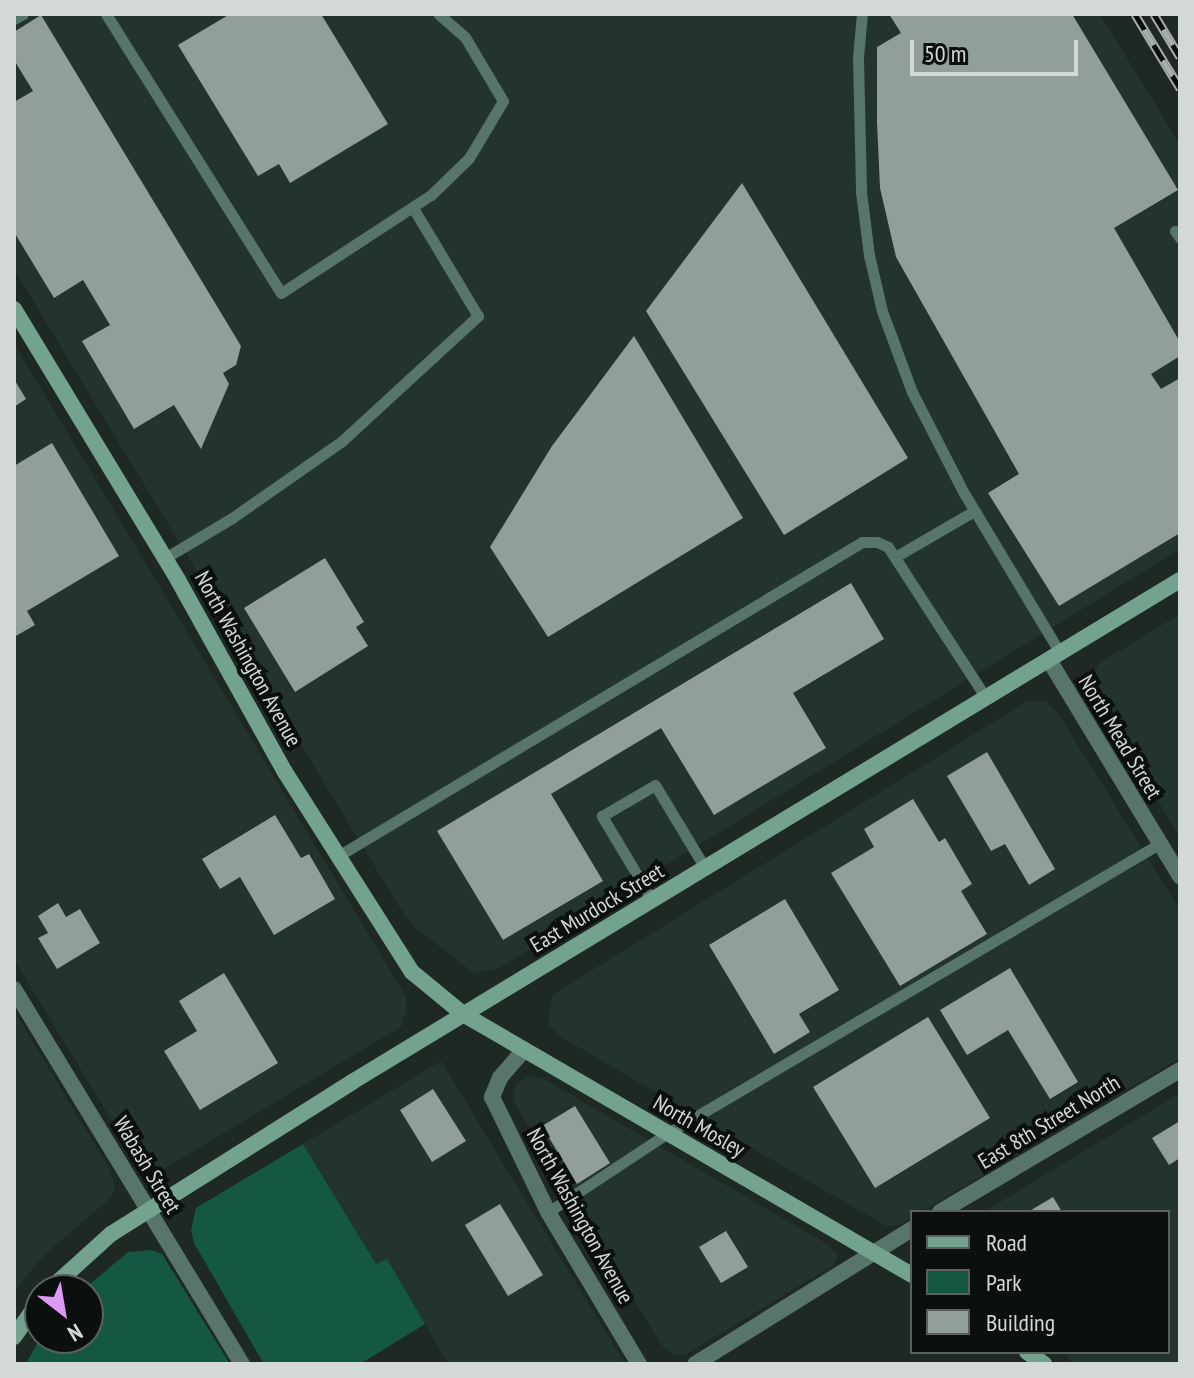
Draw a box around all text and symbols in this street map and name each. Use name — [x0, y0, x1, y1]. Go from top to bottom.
scale bar — [914, 24, 1082, 74]
text: 50 m — [924, 38, 966, 69]
street label: North Washington Avenue — [189, 566, 307, 752]
street label: North Mead Street — [1073, 670, 1167, 804]
street label: East Murdock Street — [525, 858, 669, 958]
street label: East 8th Street North — [973, 1069, 1125, 1175]
street label: North Mosley — [649, 1089, 749, 1163]
street label: Wabash Street — [108, 1112, 186, 1218]
street label: North Washington Avenue — [521, 1123, 639, 1309]
legend — [910, 1210, 1170, 1354]
text: Road — [986, 1227, 1027, 1258]
text: Park — [986, 1267, 1022, 1298]
north arrow — [24, 1274, 104, 1354]
text: Building — [986, 1307, 1055, 1338]
text: N — [63, 1318, 88, 1348]

